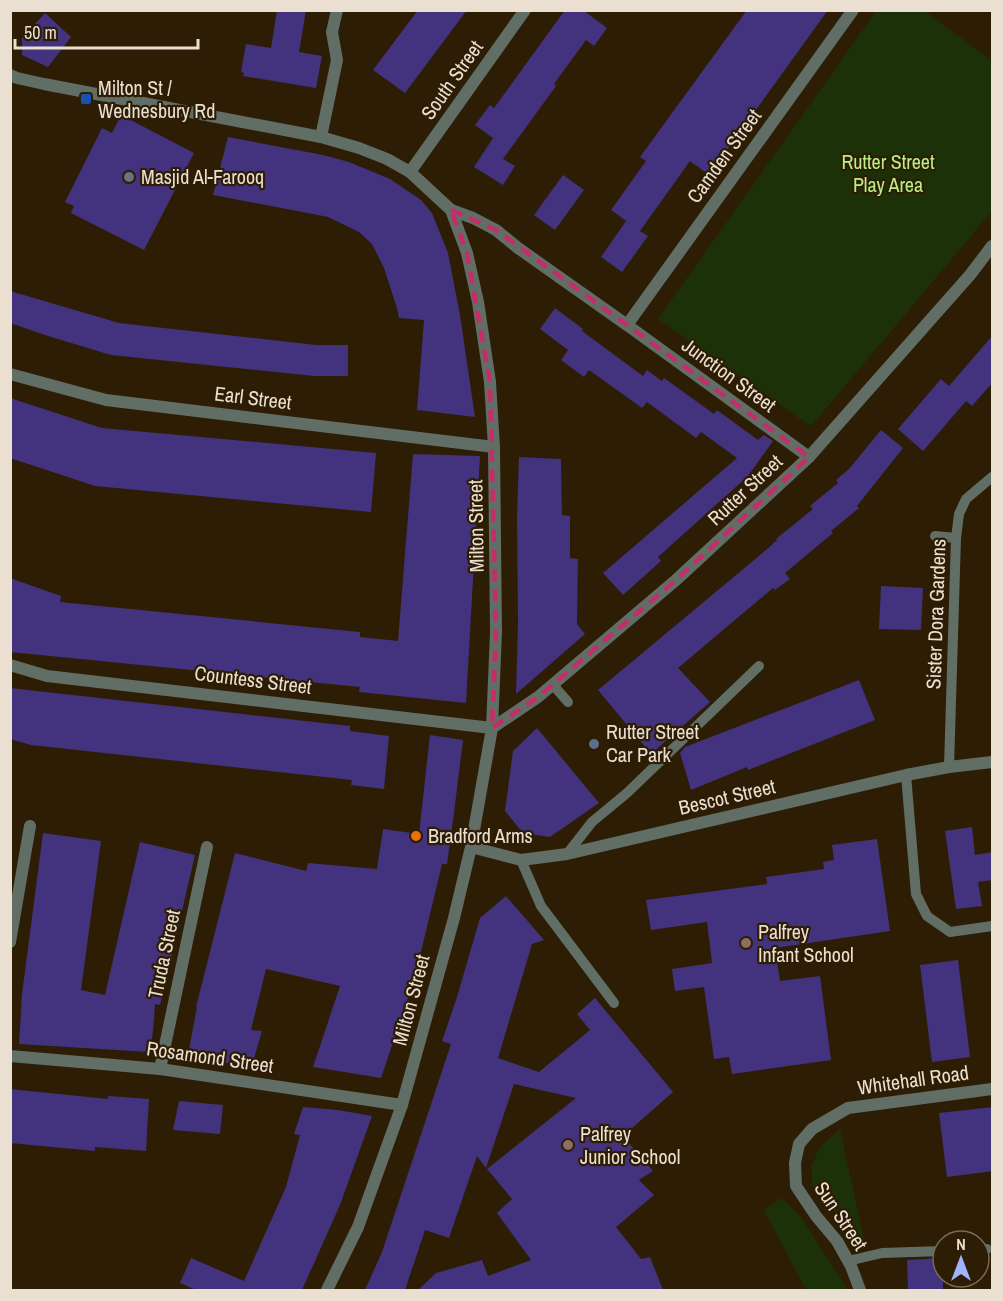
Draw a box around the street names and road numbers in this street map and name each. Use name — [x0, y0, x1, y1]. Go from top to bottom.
street label: South Street — [414, 34, 489, 125]
street label: Camden Street — [680, 103, 767, 208]
street label: Junction Street — [677, 331, 782, 418]
street label: Earl Street — [213, 379, 294, 416]
street label: Rutter Street — [701, 448, 788, 531]
street label: Milton Street — [461, 479, 490, 573]
street label: Sister Dora Gardens — [919, 538, 952, 690]
street label: Countess Street — [193, 659, 313, 700]
street label: Bescot Street — [676, 772, 778, 821]
street label: Truda Street — [141, 906, 186, 1001]
street label: Milton Street — [385, 951, 436, 1048]
street label: Rosamond Street — [145, 1034, 276, 1079]
street label: Whitehall Road — [856, 1058, 970, 1101]
street label: Sun Street — [809, 1176, 875, 1256]

